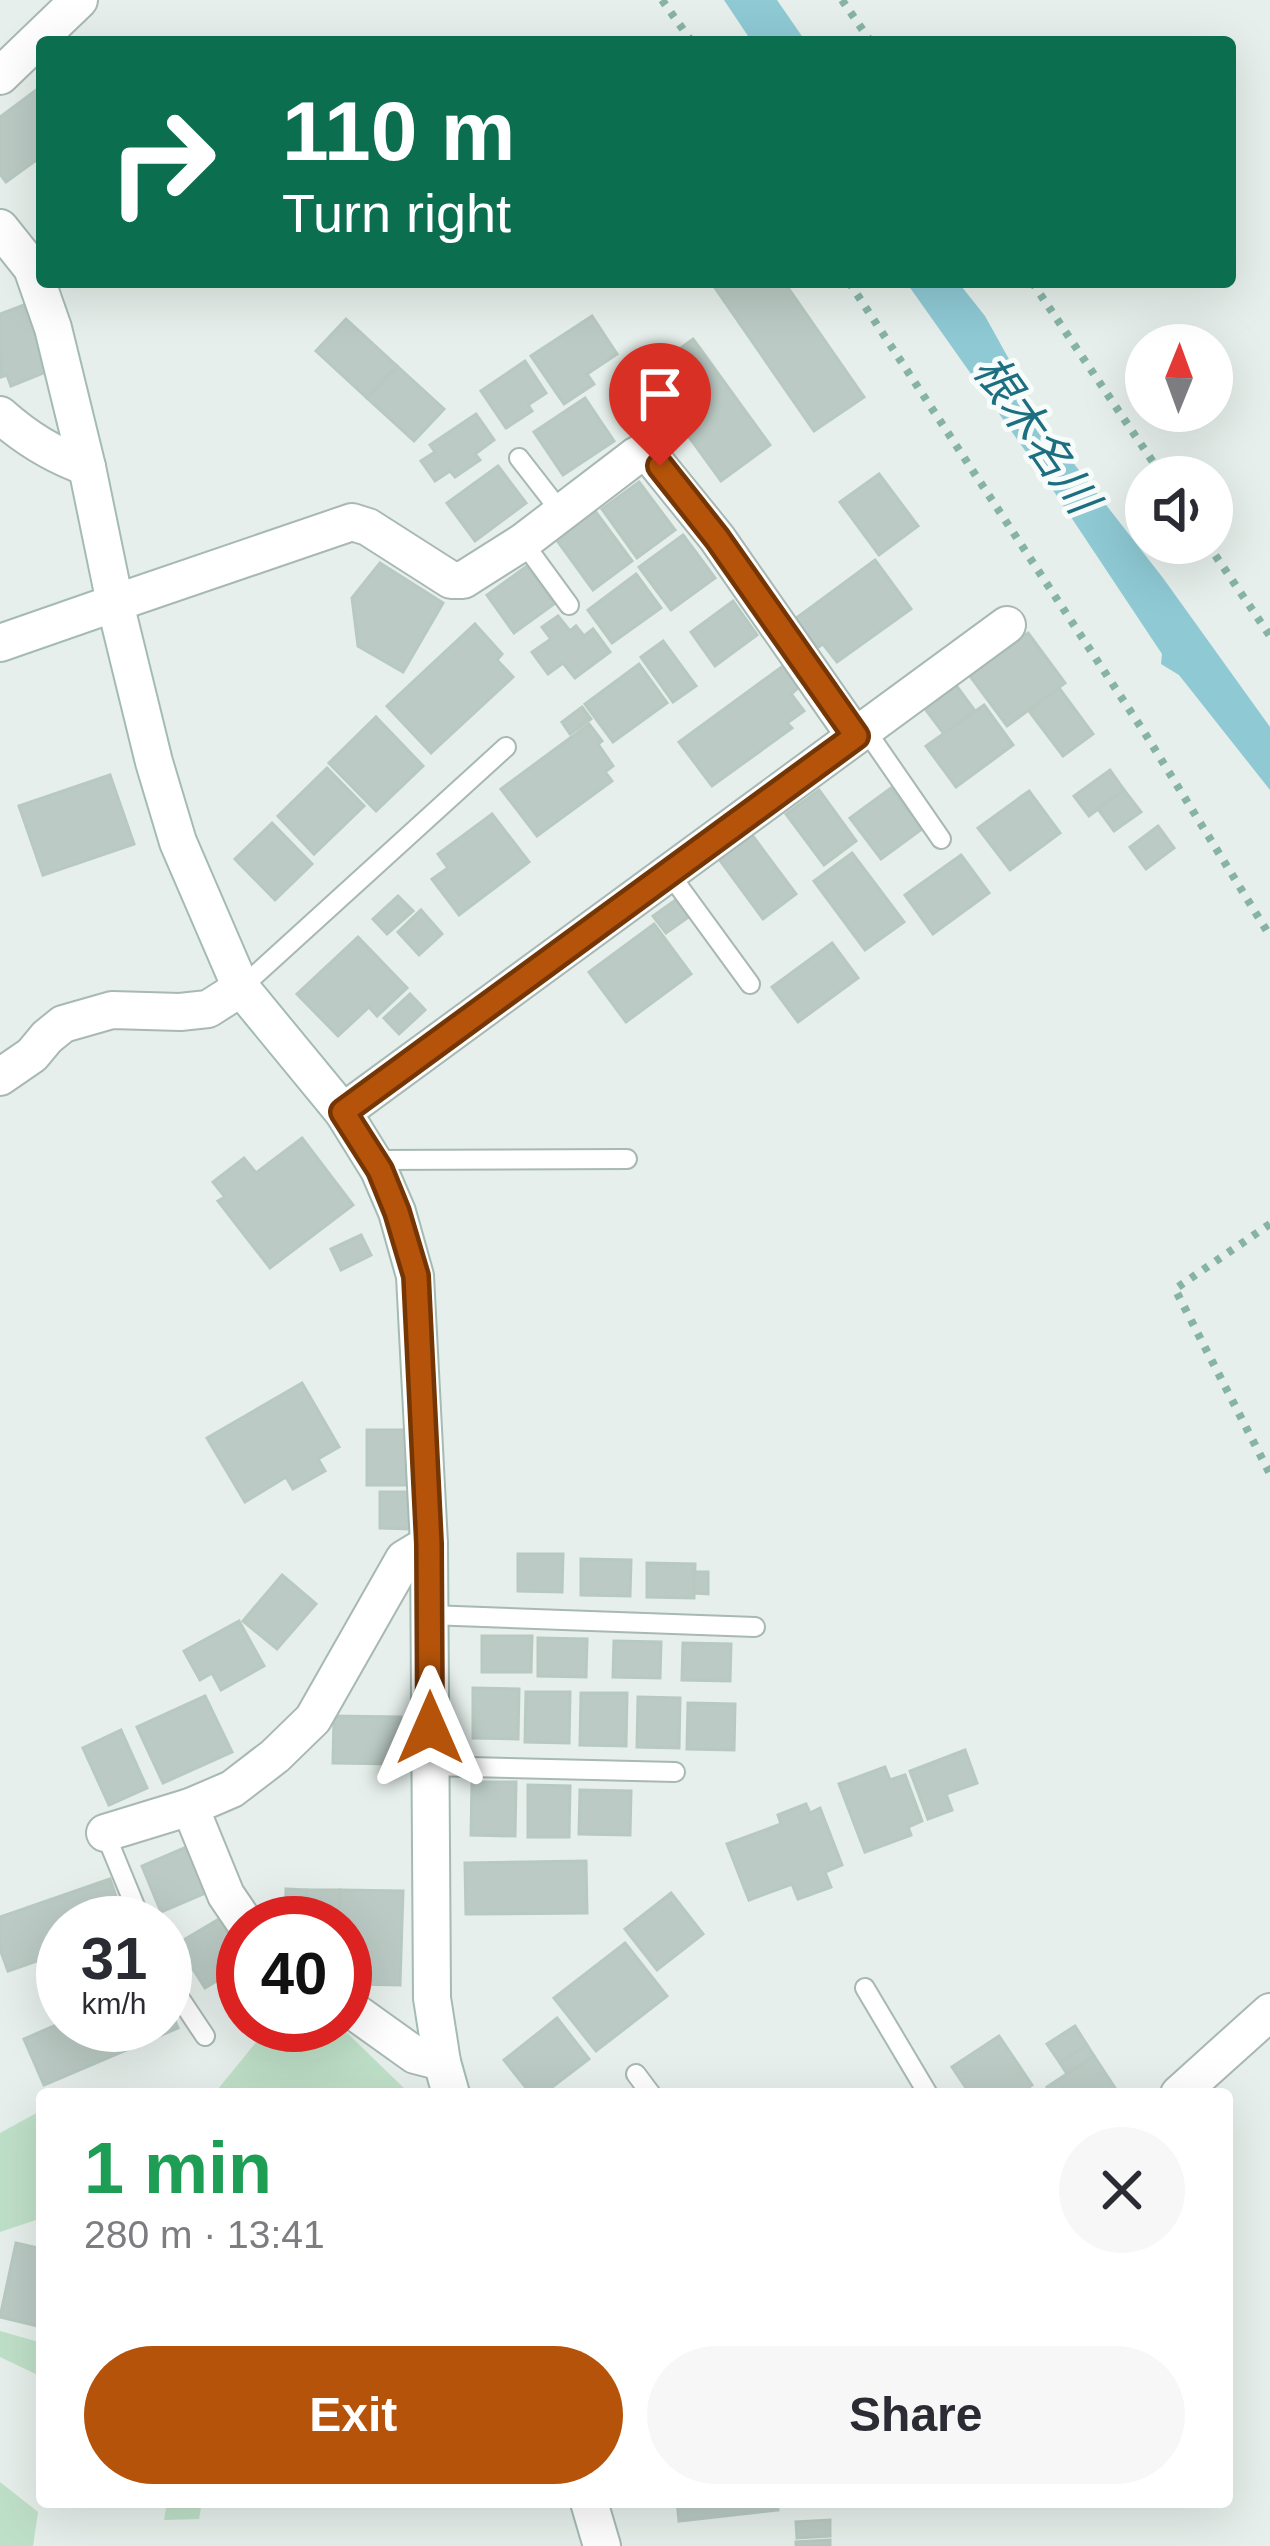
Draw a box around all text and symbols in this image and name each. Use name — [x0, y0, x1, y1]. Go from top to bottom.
icon: right — [84, 84, 240, 240]
text: 110 m — [282, 84, 516, 178]
text: Turn right — [282, 183, 511, 243]
north arrow — [1125, 324, 1233, 432]
map controls — [1125, 324, 1233, 564]
pin — [609, 343, 711, 466]
water label: 根木名川 — [963, 346, 1111, 526]
icon: arrive — [627, 361, 693, 427]
button: sound — [1125, 456, 1233, 564]
position arrow — [367, 1665, 493, 1791]
speed limit sign: 40 — [216, 1896, 372, 2052]
text: 31 — [81, 1925, 147, 1992]
text: km/h — [81, 1987, 147, 2020]
button: close — [1059, 2127, 1185, 2253]
text: 1 min — [84, 2128, 272, 2208]
text: 280 m · 13:41 — [84, 2213, 325, 2256]
button: Exit — [84, 2346, 623, 2484]
button: Share — [647, 2346, 1185, 2484]

